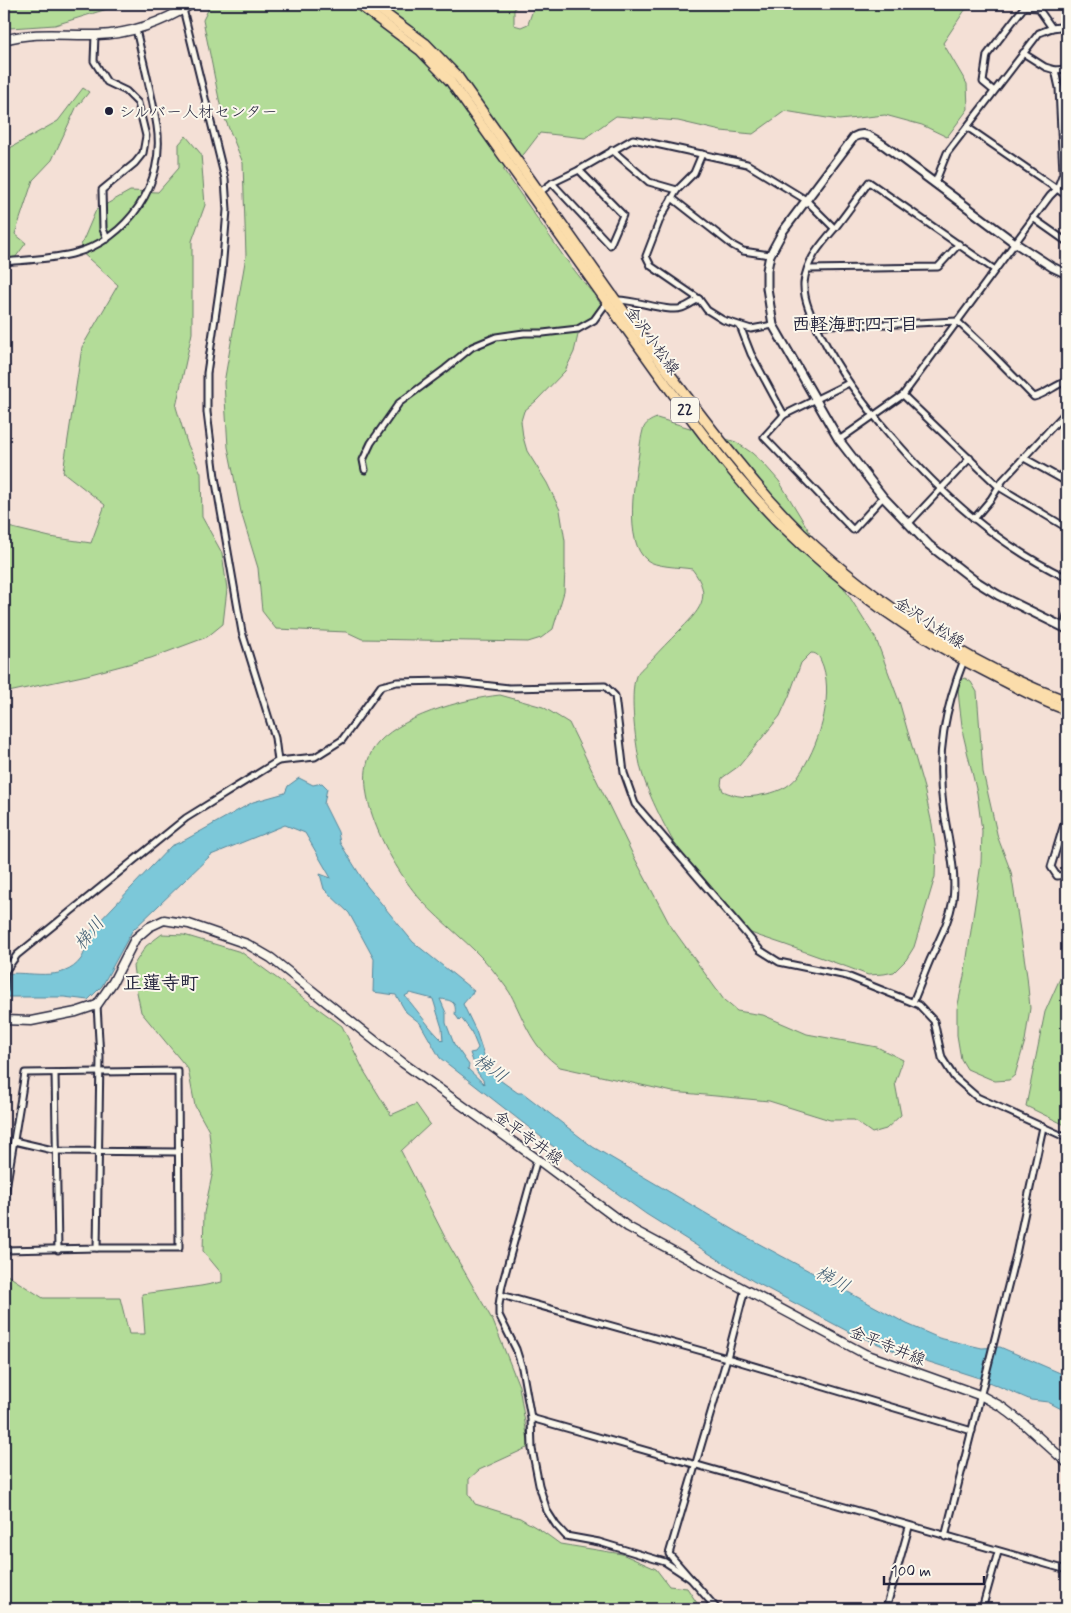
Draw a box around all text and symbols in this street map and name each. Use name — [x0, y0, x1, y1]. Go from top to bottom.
place label: シルバー人材センター — [119, 102, 277, 123]
marker: シルバー人材センター — [103, 105, 115, 117]
street label: 金沢小松線 — [620, 302, 684, 379]
district label: 西軽海町四丁目 — [792, 313, 918, 337]
road number: 22 — [671, 398, 699, 422]
street label: 金沢小松線 — [890, 593, 968, 654]
water label: 梯川 — [69, 912, 110, 955]
district label: 正蓮寺町 — [123, 971, 199, 996]
water label: 梯川 — [469, 1049, 512, 1089]
street label: 金平寺井線 — [490, 1106, 567, 1170]
water label: 梯川 — [811, 1261, 854, 1299]
street label: 金平寺井線 — [846, 1322, 928, 1371]
scale bar — [884, 1553, 984, 1585]
text: 100 m — [891, 1562, 931, 1582]

